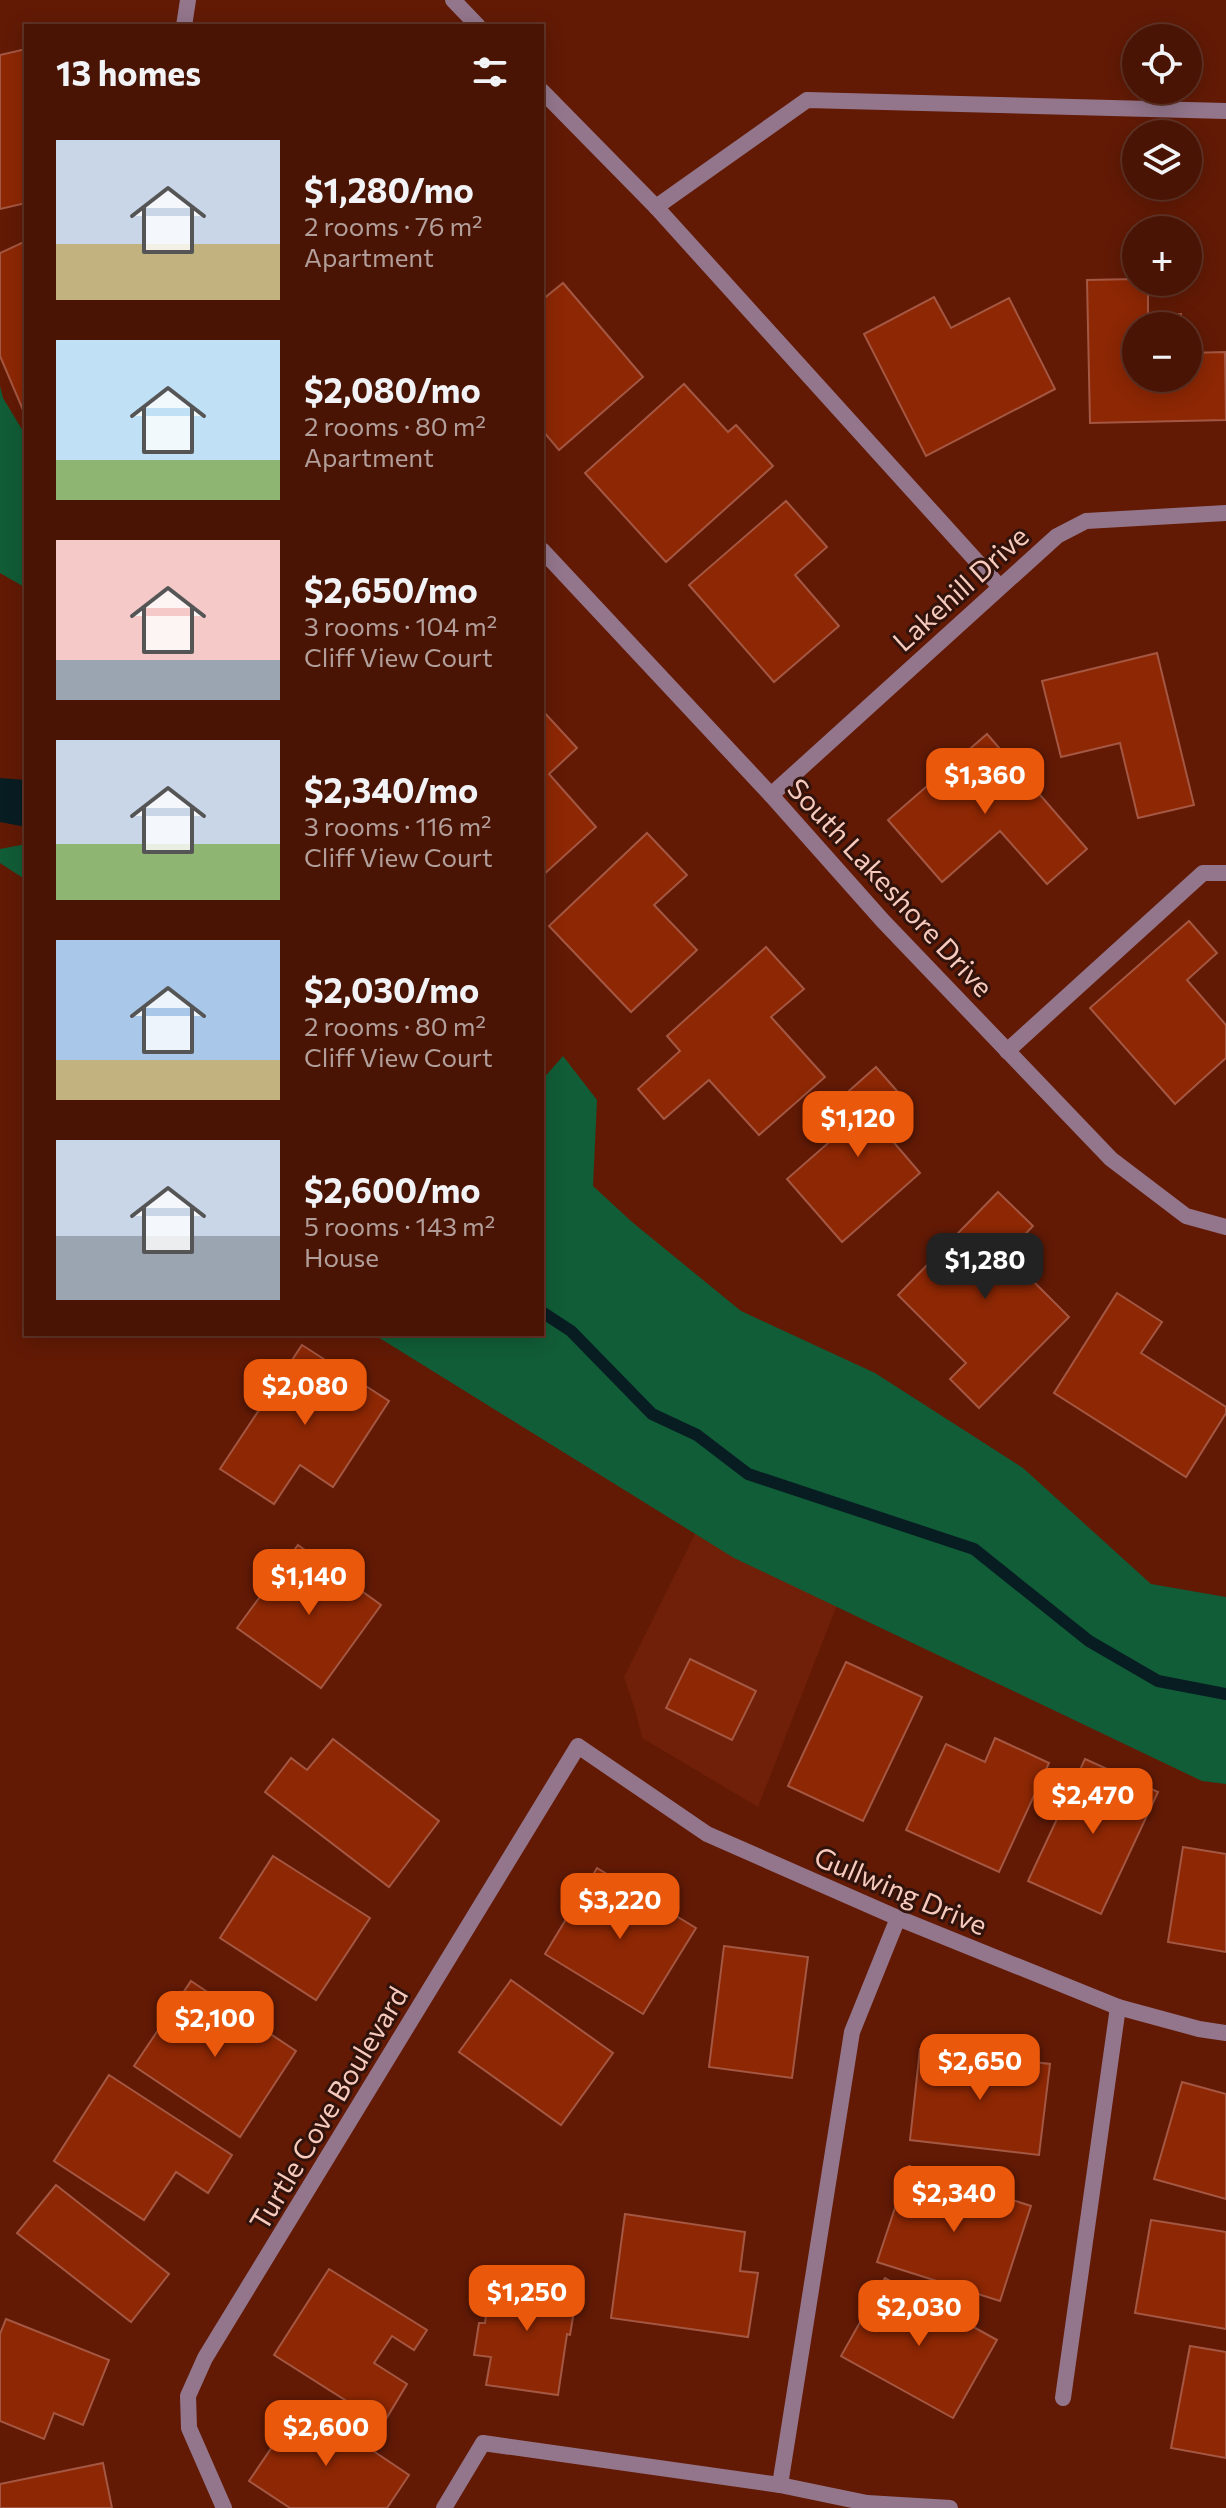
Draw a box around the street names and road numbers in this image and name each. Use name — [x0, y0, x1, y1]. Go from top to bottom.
street label: Lakehill Drive — [885, 518, 1035, 658]
street label: South Lakeshore Drive — [781, 771, 1001, 1003]
street label: Gullwing Drive — [810, 1838, 992, 1942]
street label: Turtle Cove Boulevard — [242, 1980, 414, 2236]

